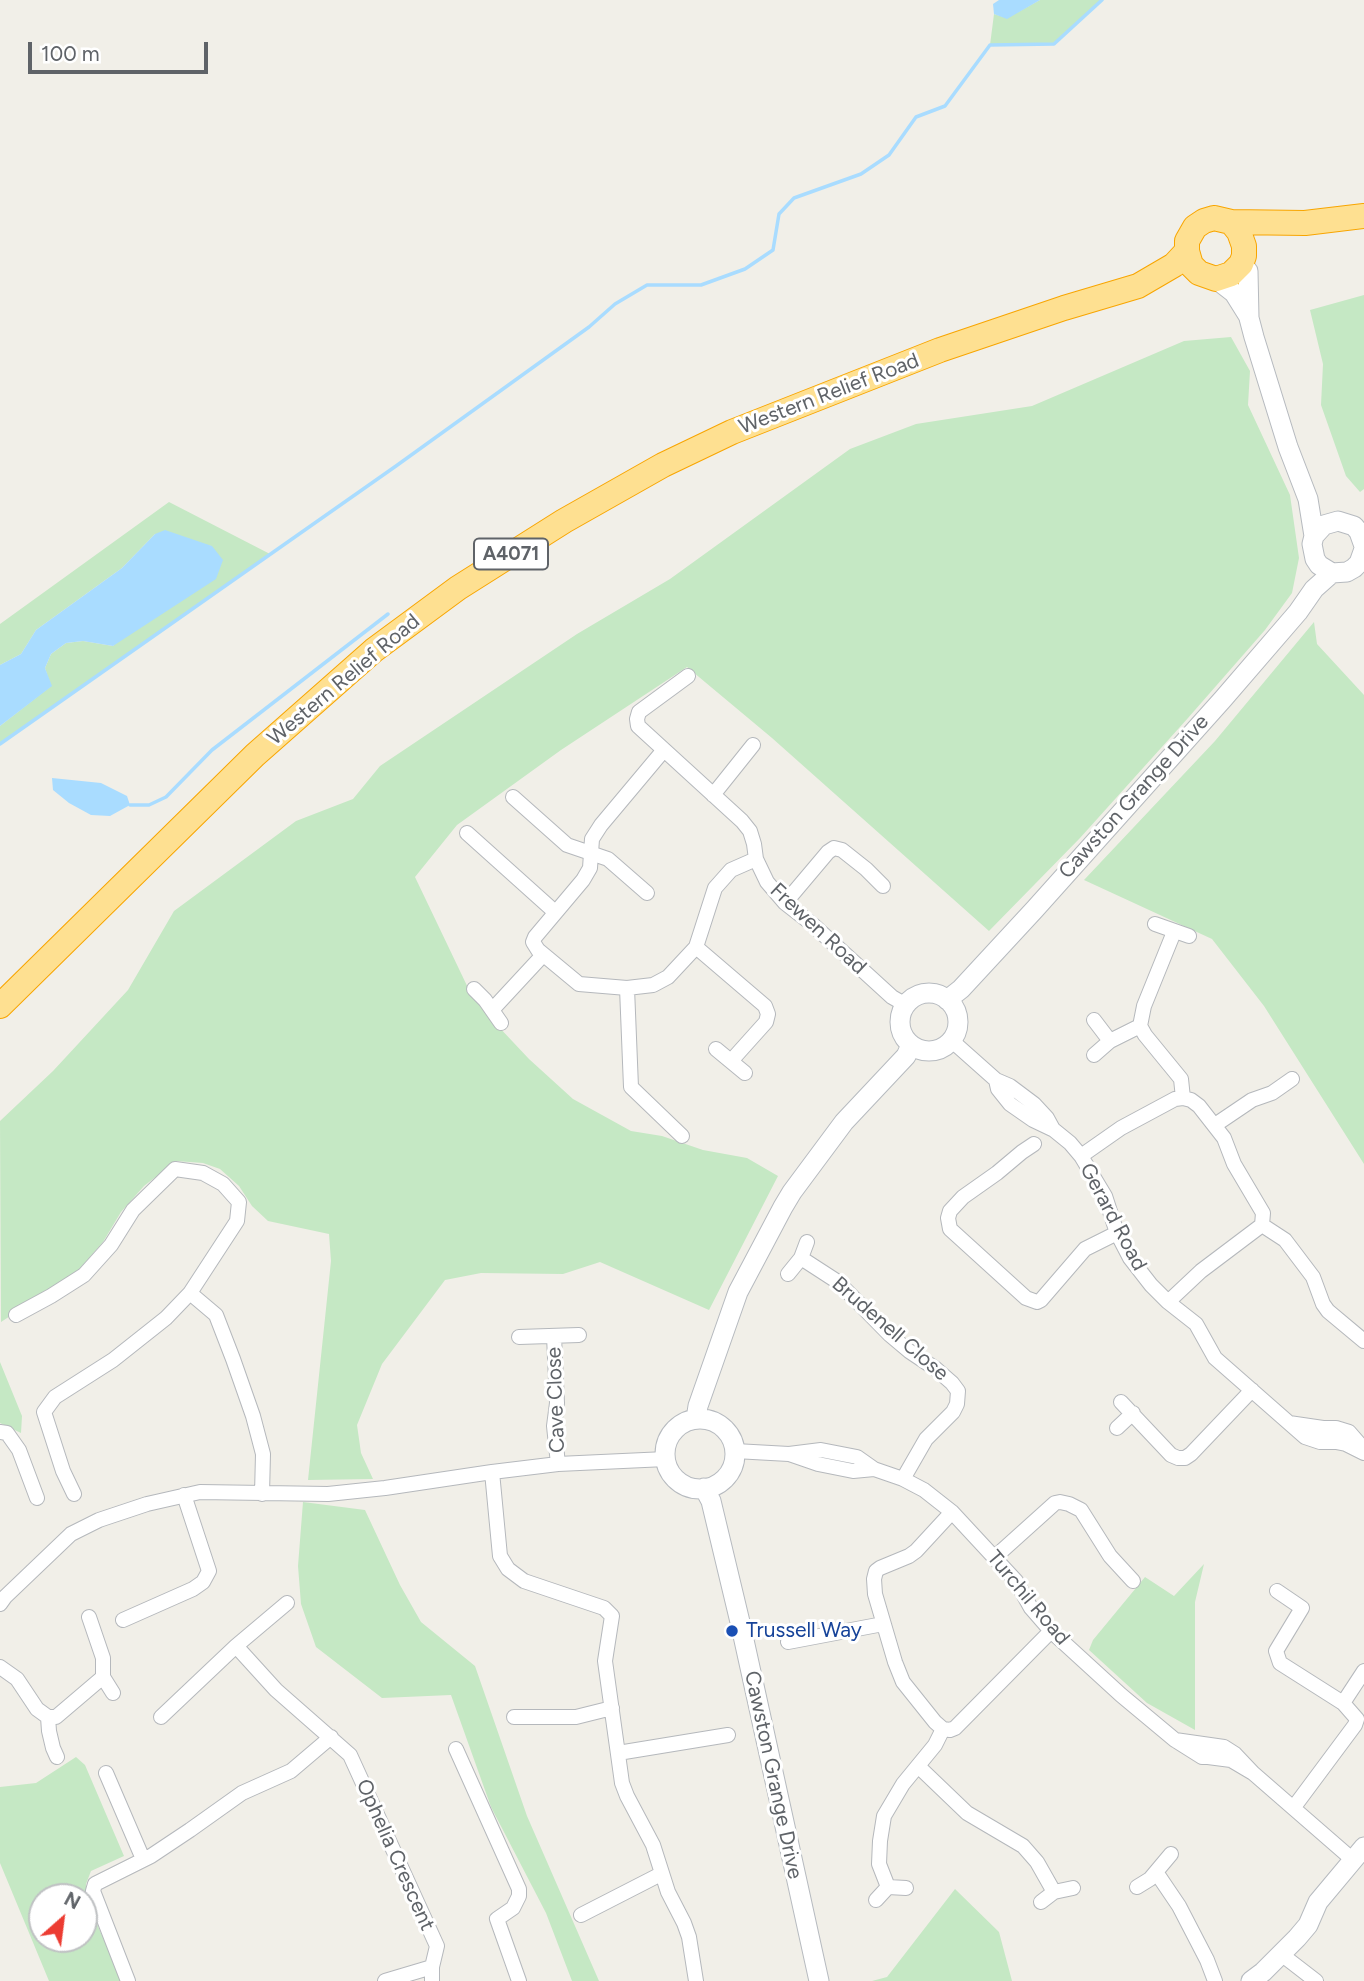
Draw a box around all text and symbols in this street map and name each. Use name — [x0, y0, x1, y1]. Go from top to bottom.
scale bar — [32, 28, 212, 72]
text: 100 m — [41, 41, 100, 66]
street label: Western Relief Road — [735, 348, 923, 440]
road number: A4071 — [474, 538, 548, 569]
street label: Western Relief Road — [263, 609, 425, 751]
street label: Cawston Grange Drive — [1054, 710, 1214, 884]
street label: Frewen Road — [765, 878, 871, 980]
street label: Gerard Road — [1074, 1159, 1152, 1275]
street label: Brudenell Close — [827, 1272, 953, 1386]
street label: Cave Close — [542, 1346, 570, 1454]
street label: Turchil Road — [981, 1546, 1075, 1650]
place label: Trussell Way — [746, 1618, 862, 1644]
marker: Trussell Way — [724, 1623, 740, 1639]
street label: Cawston Grange Drive — [739, 1669, 807, 1881]
street label: Ophelia Crescent — [350, 1775, 440, 1935]
north arrow — [28, 1883, 98, 1953]
text: N — [60, 1887, 84, 1914]

